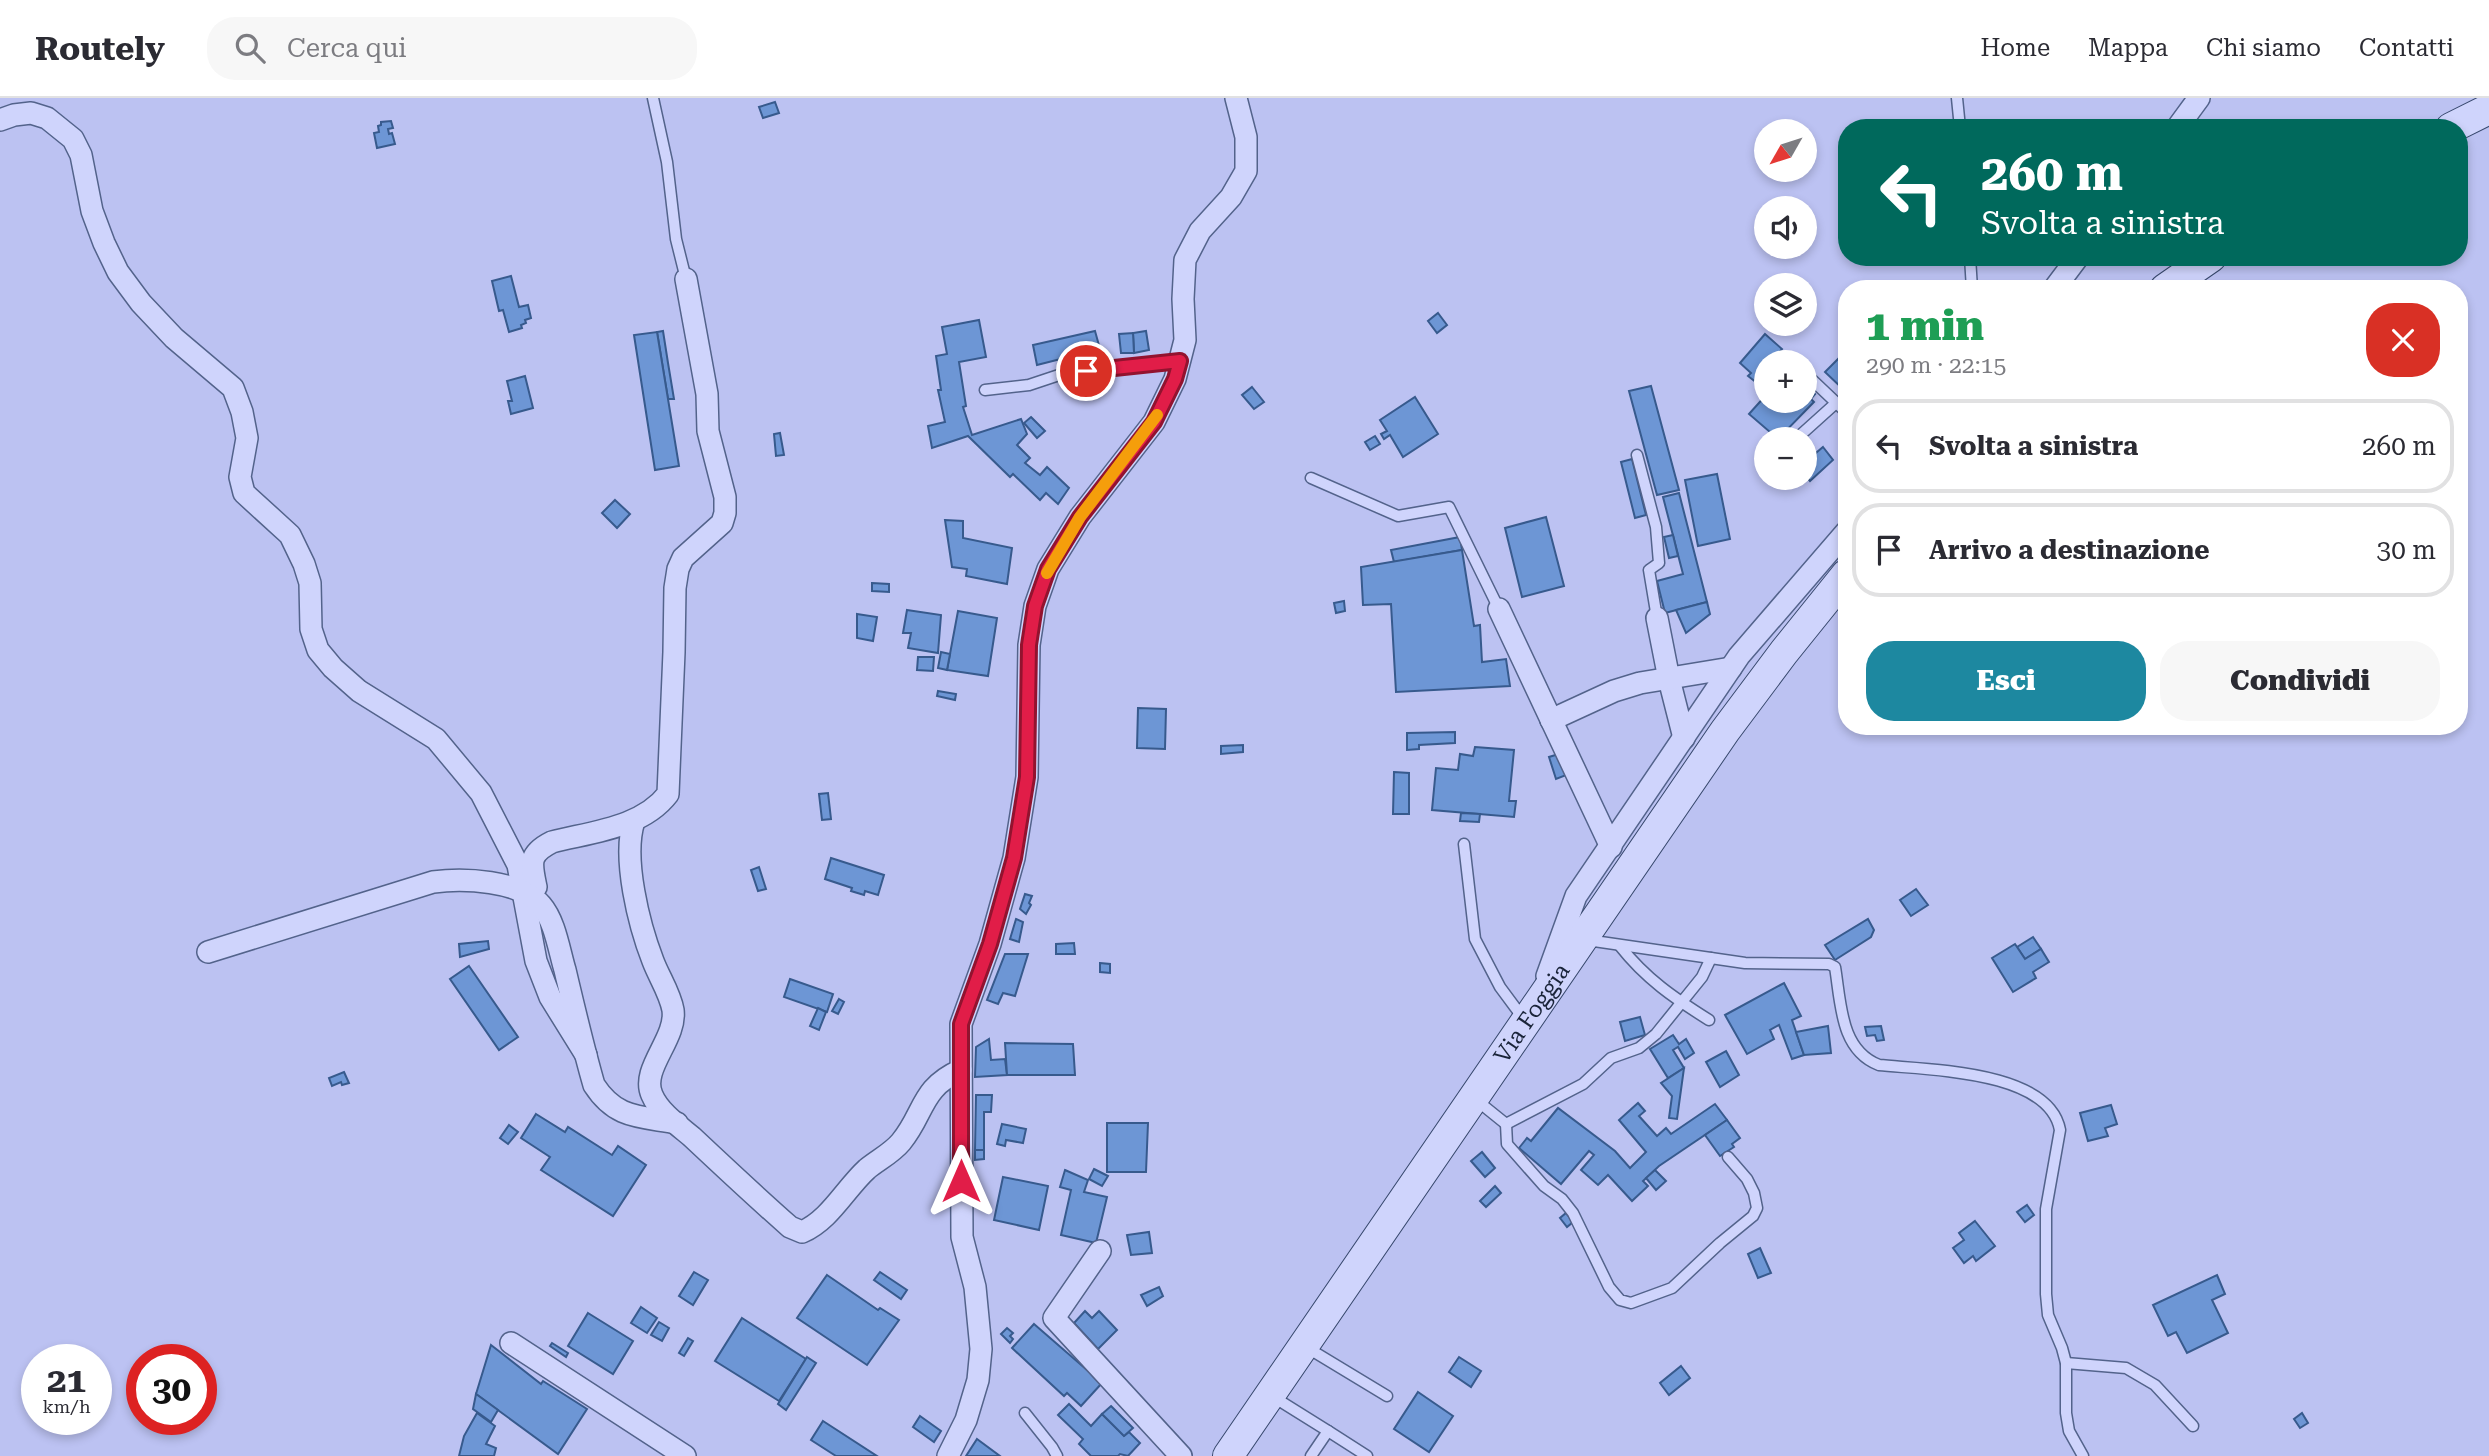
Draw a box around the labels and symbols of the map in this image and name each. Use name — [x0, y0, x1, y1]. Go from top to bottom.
north arrow — [1754, 119, 1816, 182]
pin — [1056, 341, 1116, 401]
street label: Via Foggia — [1488, 958, 1576, 1068]
position arrow — [924, 1144, 998, 1218]
speed limit sign: 30 — [126, 1344, 217, 1435]

